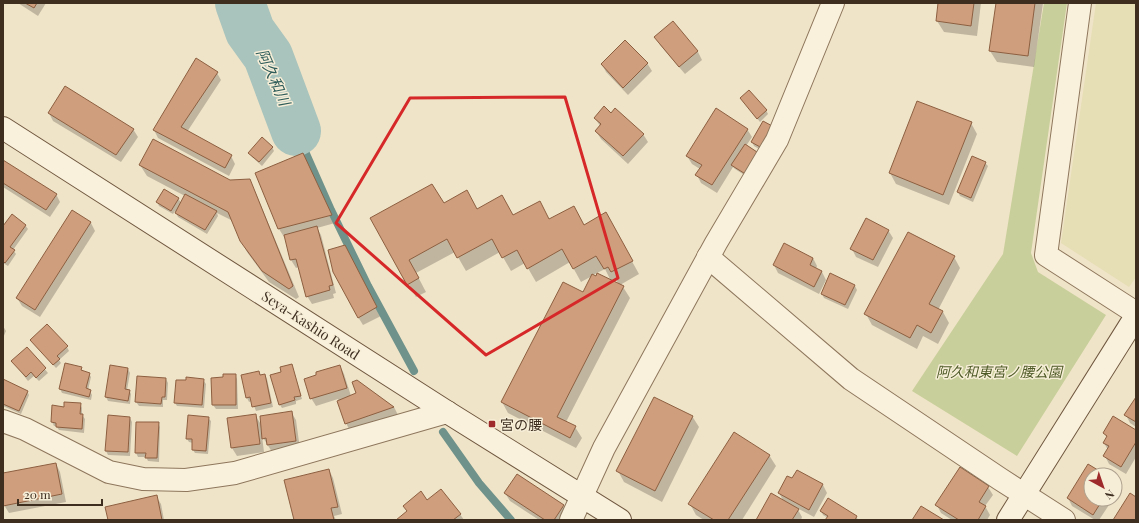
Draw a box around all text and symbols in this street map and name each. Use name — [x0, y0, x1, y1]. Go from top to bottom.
water label: 阿久和川 — [253, 46, 296, 110]
street label: Seya-Kashio Road — [258, 286, 364, 364]
park label: 阿久和東宮ノ腰公園 — [936, 362, 1064, 381]
place label: 宮の腰 — [500, 415, 542, 434]
marker: 宮の腰 — [487, 419, 497, 429]
north arrow — [1083, 467, 1123, 507]
scale bar — [18, 481, 102, 507]
text: 20 m — [24, 486, 51, 502]
text: N — [1102, 487, 1118, 503]

